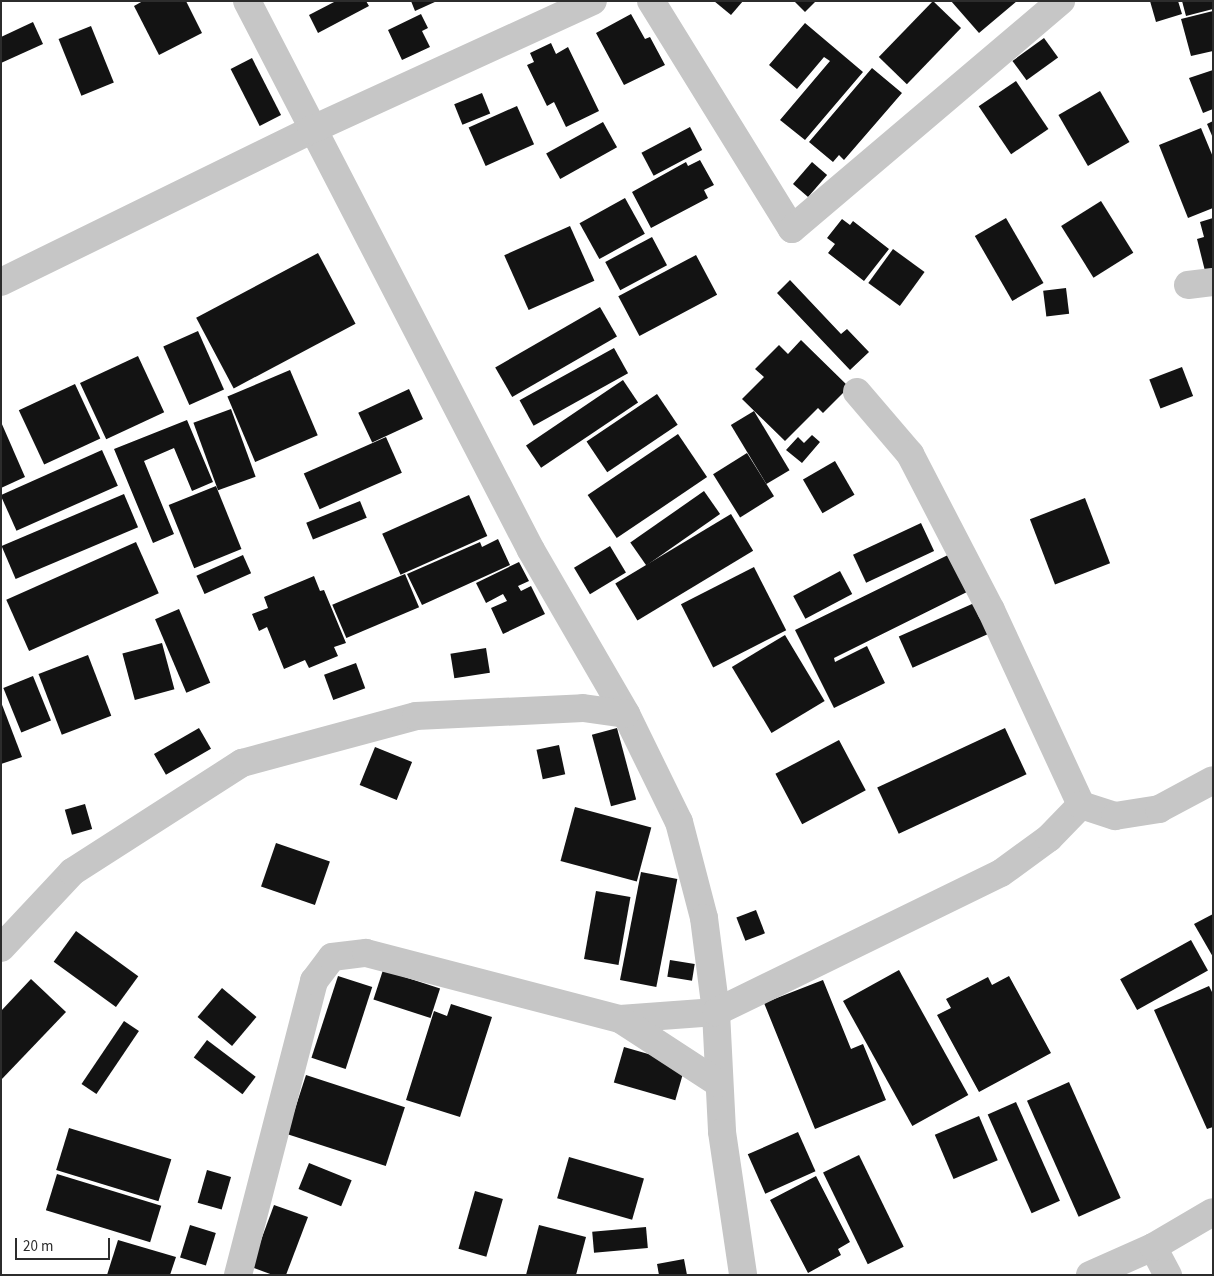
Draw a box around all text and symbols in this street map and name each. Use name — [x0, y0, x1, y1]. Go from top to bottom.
scale bar — [18, 1228, 112, 1260]
text: 20 m — [23, 1236, 53, 1257]

